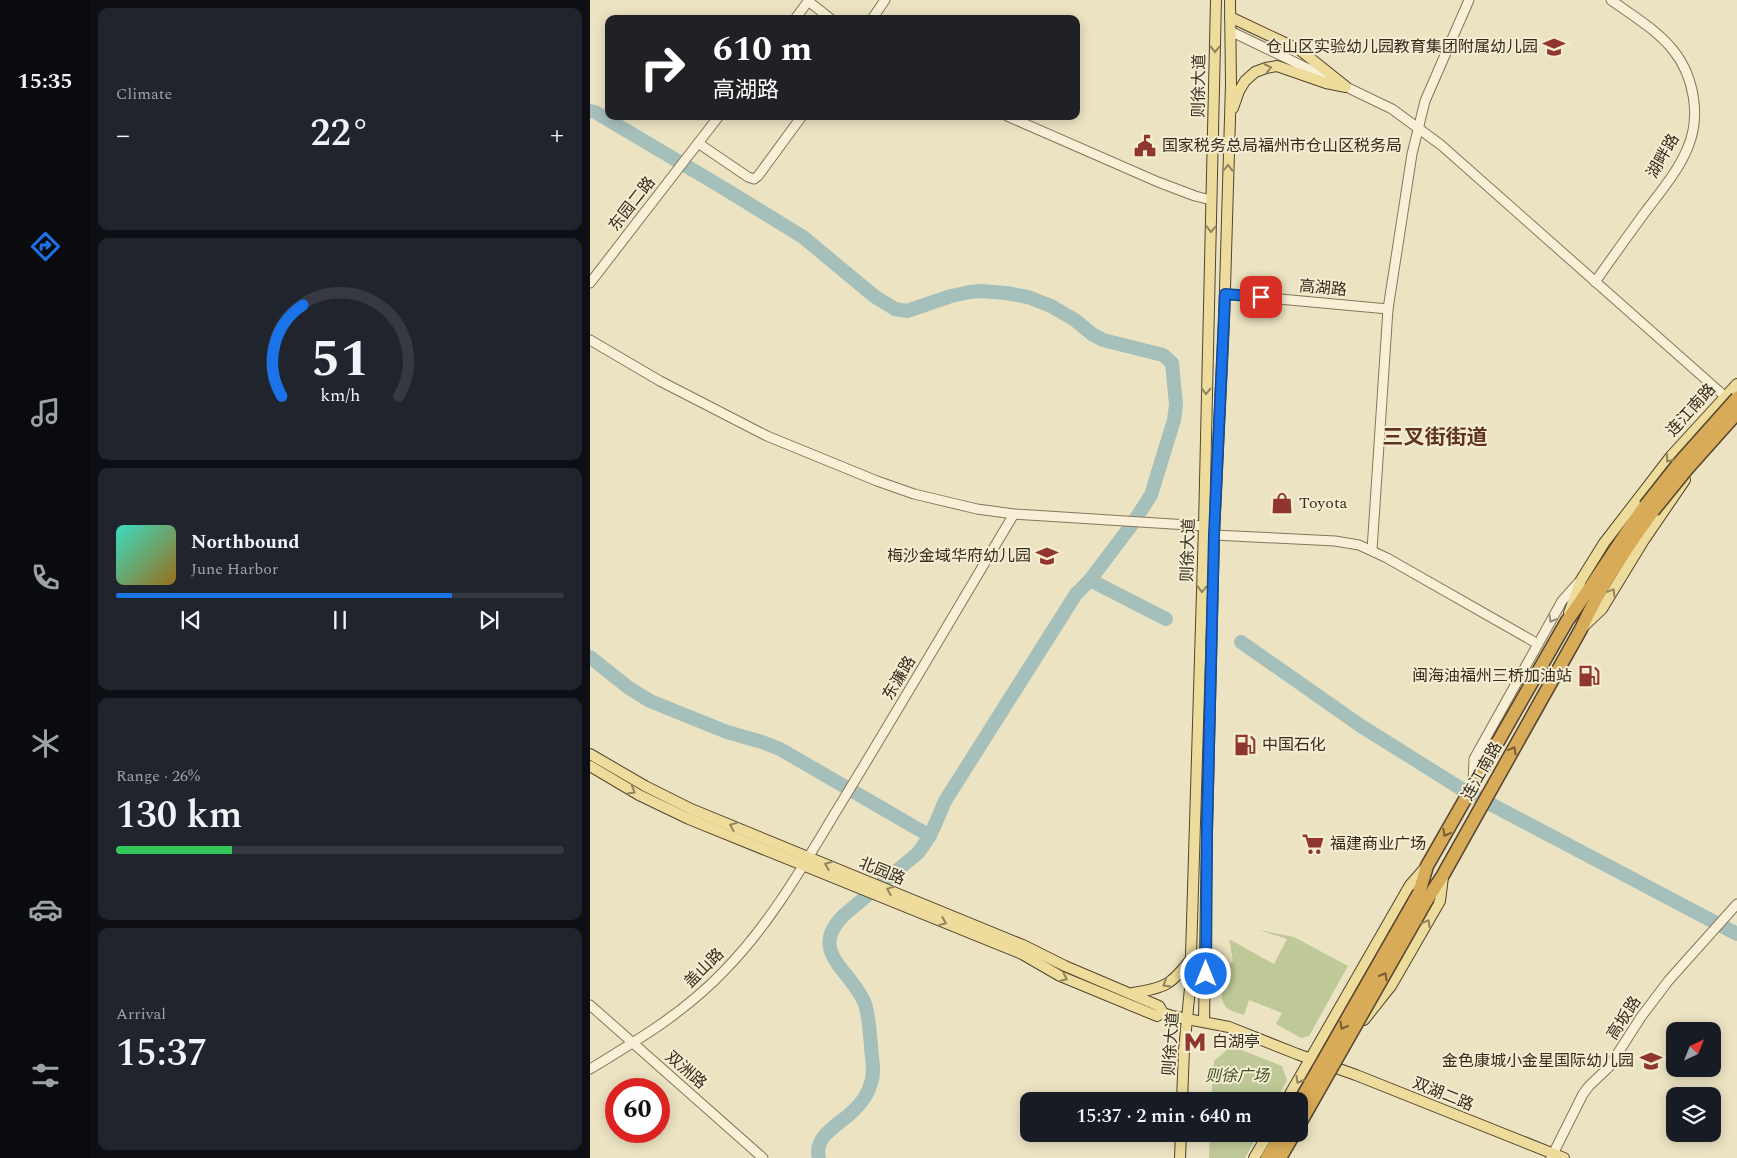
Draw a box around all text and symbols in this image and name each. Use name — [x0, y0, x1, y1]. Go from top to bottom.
text: 610 m — [713, 23, 812, 76]
school or university icon: 仓山区实验幼儿园教育集团附属幼儿园 — [1541, 34, 1567, 60]
icon: right — [630, 35, 695, 100]
place label: 仓山区实验幼儿园教育集团附属幼儿园 — [1266, 35, 1538, 59]
one-way arrow — [1209, 45, 1220, 53]
street label: 则徐大道 — [1186, 54, 1212, 118]
one-way arrow — [1264, 63, 1273, 74]
text: 15:35 — [17, 65, 73, 98]
text: 高湖路 — [713, 74, 779, 107]
text: Climate — [116, 82, 172, 106]
text: 22° — [310, 105, 370, 163]
text: − — [116, 114, 130, 157]
text: + — [550, 114, 564, 157]
street label: 湖畔路 — [1641, 129, 1685, 183]
public building icon: 国家税务总局福州市仓山区税务局 — [1132, 133, 1158, 159]
place label: 国家税务总局福州市仓山区税务局 — [1162, 134, 1402, 158]
one-way arrow — [1223, 164, 1234, 172]
street label: 东园二路 — [603, 171, 661, 237]
one-way arrow — [1205, 225, 1216, 233]
icon: directions — [28, 229, 63, 264]
street label: 高湖路 — [1298, 274, 1348, 302]
pin — [1240, 276, 1282, 318]
icon: arrive — [1247, 283, 1275, 311]
text: 51 — [311, 320, 369, 399]
street label: 连江南路 — [1661, 378, 1721, 442]
text: km/h — [320, 382, 360, 409]
one-way arrow — [1201, 387, 1212, 395]
icon: music — [28, 395, 63, 430]
district label: 三叉街街道 — [1383, 422, 1488, 454]
one-way arrow — [1666, 453, 1675, 463]
shop icon: Toyota — [1269, 490, 1295, 516]
place label: Toyota — [1299, 491, 1348, 515]
street label: 则徐大道 — [1175, 518, 1201, 582]
text: Northbound — [191, 528, 300, 557]
school or university icon: 梅沙金域华府幼儿园 — [1034, 543, 1060, 569]
place label: 梅沙金域华府幼儿园 — [887, 544, 1031, 568]
text: June Harbor — [191, 557, 278, 581]
icon: phone — [28, 560, 63, 595]
one-way arrow — [1196, 585, 1207, 593]
one-way arrow — [1606, 589, 1616, 598]
icon: previous — [177, 606, 205, 634]
icon: pause — [326, 606, 354, 634]
icon: next — [475, 606, 503, 634]
one-way arrow — [1548, 614, 1558, 623]
street label: 东濂路 — [876, 651, 922, 705]
fuel station icon: 闽海油福州三桥加油站 — [1576, 663, 1602, 689]
place label: 闽海油福州三桥加油站 — [1412, 664, 1572, 688]
icon: climate — [28, 726, 63, 761]
fuel station icon: 中国石化 — [1232, 732, 1258, 758]
place label: 中国石化 — [1262, 733, 1326, 757]
street label: 连江南路 — [1456, 737, 1508, 805]
one-way arrow — [1506, 746, 1516, 755]
text: Range · 26% — [116, 764, 200, 788]
one-way arrow — [627, 784, 636, 794]
text: 130 km — [116, 787, 242, 845]
one-way arrow — [729, 822, 738, 832]
one-way arrow — [1442, 827, 1452, 836]
supermarket icon: 福建商业广场 — [1300, 831, 1326, 857]
place label: 福建商业广场 — [1330, 832, 1426, 856]
street label: 北园路 — [855, 851, 909, 891]
one-way arrow — [824, 861, 833, 871]
one-way arrow — [886, 886, 895, 897]
icon: car — [28, 892, 63, 927]
one-way arrow — [938, 916, 947, 927]
one-way arrow — [1421, 919, 1431, 928]
street label: 盖山路 — [679, 943, 729, 993]
position arrow — [1179, 947, 1231, 999]
one-way arrow — [1059, 971, 1068, 982]
one-way arrow — [1377, 972, 1387, 981]
one-way arrow — [1163, 977, 1172, 987]
street label: 高坂路 — [1601, 991, 1647, 1045]
text: Arrival — [116, 1002, 166, 1026]
street label: 则徐大道 — [1157, 1011, 1185, 1077]
one-way arrow — [1339, 1021, 1349, 1030]
north arrow — [1666, 1022, 1721, 1078]
map controls — [1666, 1022, 1721, 1142]
text: 15:37 — [116, 1025, 207, 1083]
metro station icon: 白湖亭 — [1182, 1029, 1208, 1055]
place label: 白湖亭 — [1212, 1030, 1260, 1054]
street label: 双洲路 — [660, 1045, 712, 1095]
school or university icon: 金色康城小金星国际幼儿园 — [1638, 1048, 1664, 1074]
place label: 金色康城小金星国际幼儿园 — [1442, 1049, 1634, 1073]
icon: filters — [28, 1058, 63, 1093]
park label: 则徐广场 — [1205, 1064, 1271, 1088]
street label: 双湖二路 — [1409, 1071, 1477, 1117]
one-way arrow — [1295, 1075, 1305, 1084]
speed limit sign: 60 — [605, 1078, 670, 1143]
button: layers — [1666, 1087, 1721, 1142]
text: 15:37 · 2 min · 640 m — [1076, 1102, 1252, 1131]

